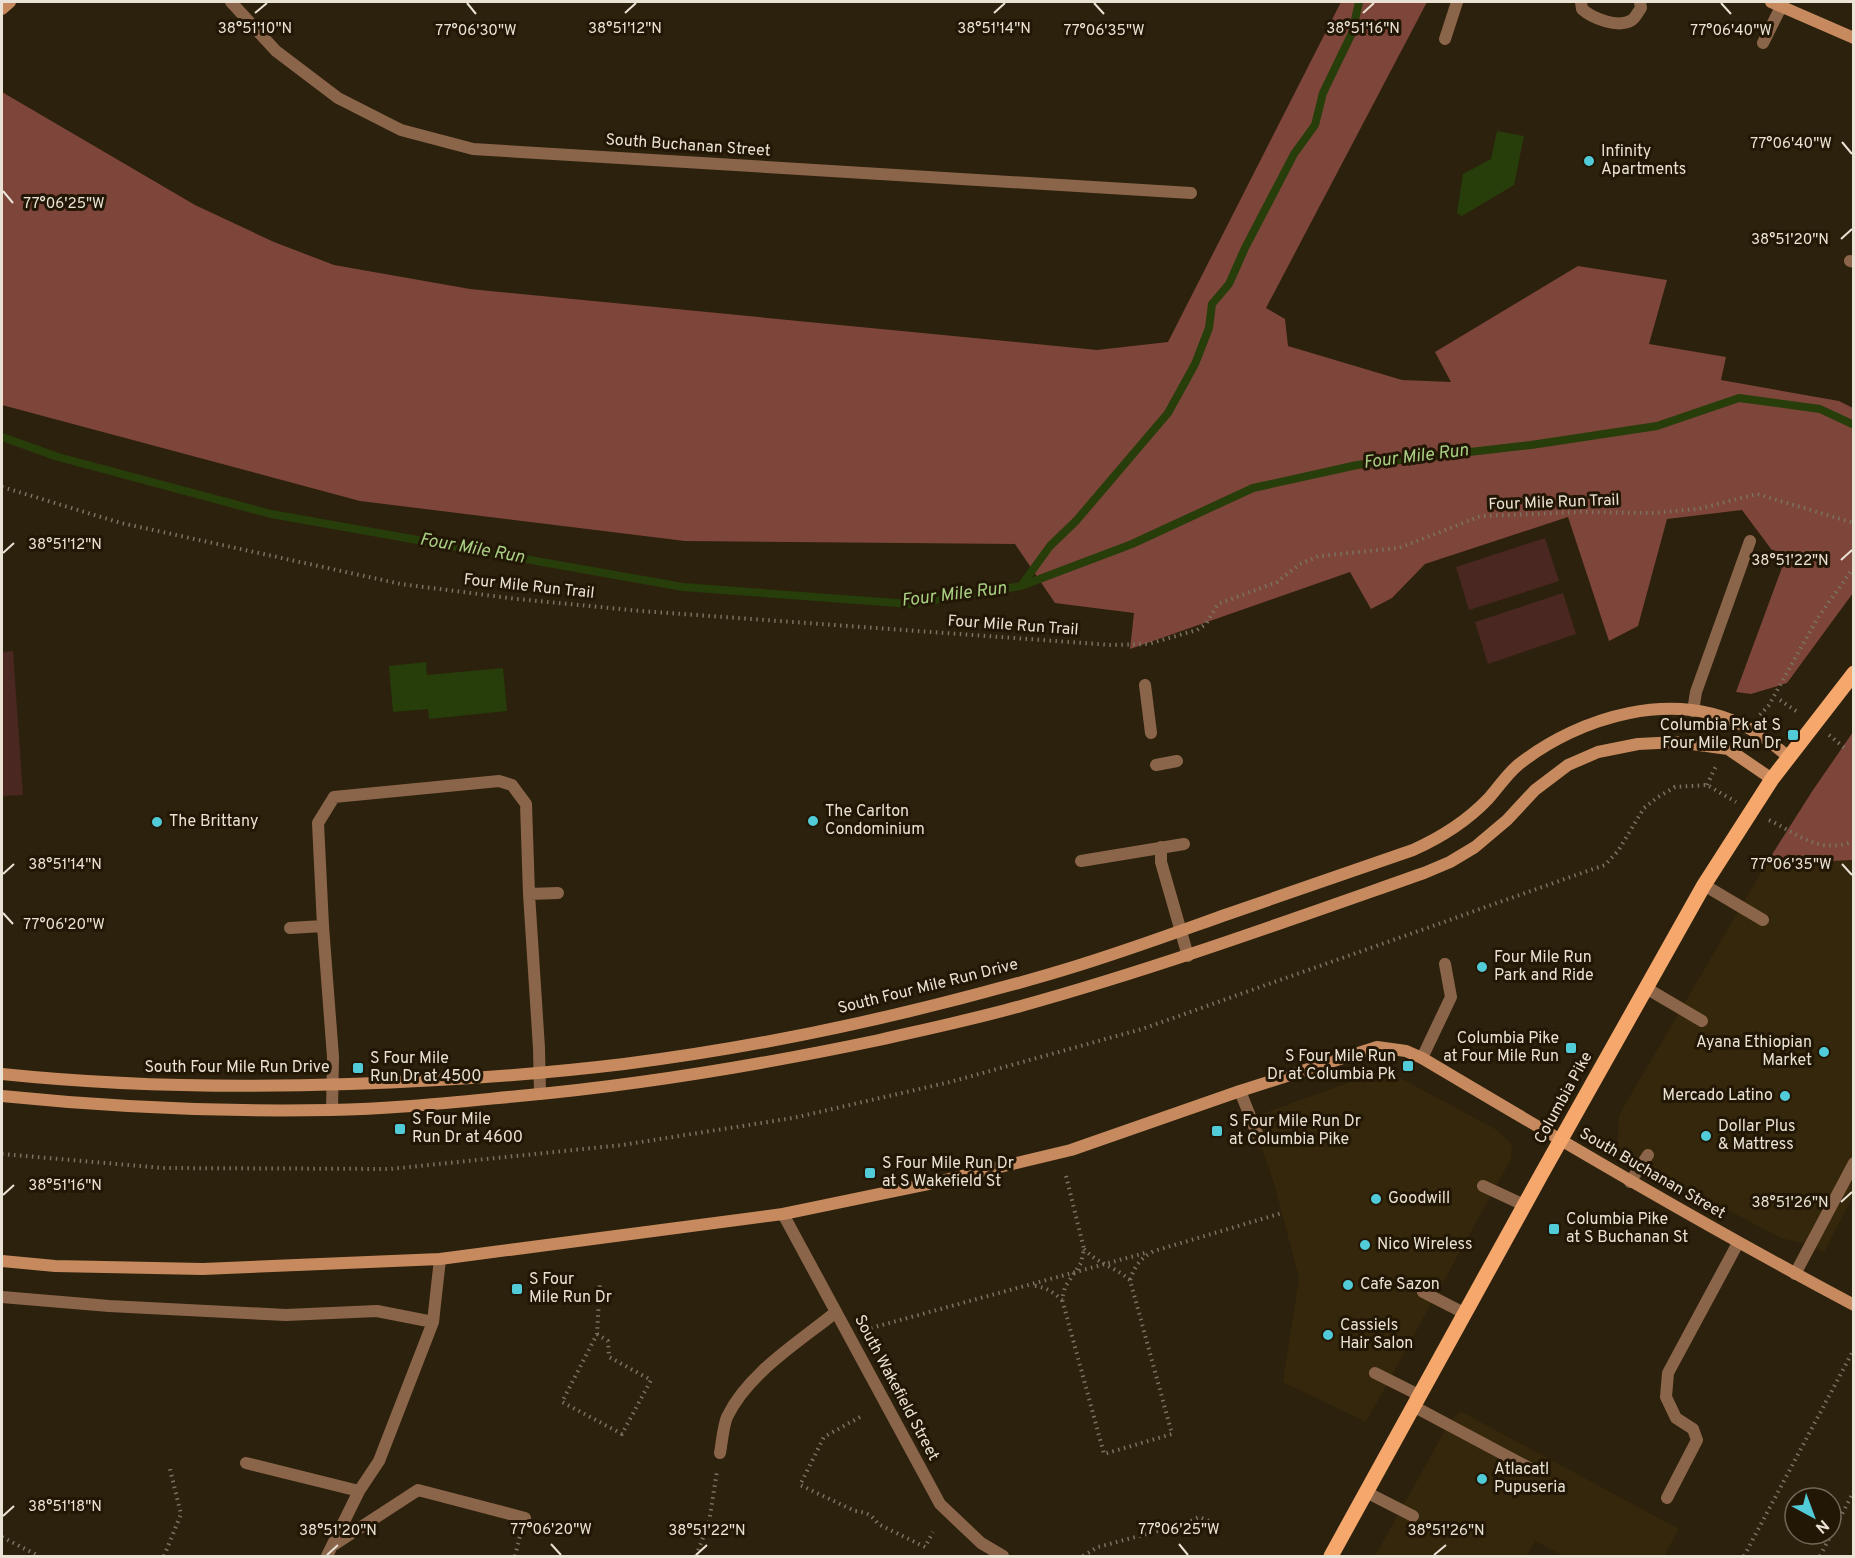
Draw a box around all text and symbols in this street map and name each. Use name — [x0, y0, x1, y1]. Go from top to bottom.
text: 38°51'10"N — [218, 20, 292, 39]
text: 38°51'12"N — [588, 20, 662, 39]
text: 38°51'14"N — [957, 20, 1031, 39]
text: 38°51'16"N — [1326, 20, 1400, 39]
text: 77°06'30"W — [435, 22, 517, 41]
text: 77°06'35"W — [1063, 22, 1145, 41]
text: 77°06'40"W — [1690, 22, 1772, 41]
street label: South Buchanan Street — [605, 130, 771, 162]
text: 77°06'40"W — [1750, 135, 1832, 154]
place label: Infinity Apartments — [1601, 142, 1686, 180]
marker: Infinity Apartments — [1582, 154, 1596, 168]
text: 77°06'25"W — [23, 195, 105, 214]
text: 38°51'20"N — [1751, 231, 1829, 250]
water label: Four Mile Run — [1362, 439, 1470, 475]
street label: Four Mile Run Trail — [1488, 491, 1620, 515]
water label: Four Mile Run — [418, 528, 526, 570]
text: 38°51'12"N — [28, 536, 102, 555]
text: 38°51'22"N — [1751, 552, 1829, 571]
street label: Four Mile Run Trail — [463, 570, 595, 604]
water label: Four Mile Run — [900, 577, 1008, 613]
street label: Four Mile Run Trail — [947, 611, 1079, 641]
place label: Columbia Pk at S Four Mile Run Dr — [1660, 716, 1781, 754]
marker: Columbia Pk at S Four Mile Run Dr — [1786, 728, 1800, 742]
place label: The Carlton Condominium — [825, 802, 925, 840]
place label: The Brittany — [169, 812, 258, 832]
marker: The Carlton Condominium — [806, 814, 820, 828]
marker: The Brittany — [150, 815, 164, 829]
text: 38°51'14"N — [28, 856, 102, 875]
text: 77°06'35"W — [1750, 856, 1832, 875]
text: 77°06'20"W — [23, 916, 105, 935]
place label: Four Mile Run Park and Ride — [1494, 948, 1594, 986]
street label: South Four Mile Run Drive — [836, 955, 1020, 1019]
marker: Four Mile Run Park and Ride — [1475, 960, 1489, 974]
place label: Columbia Pike at Four Mile Run — [1443, 1029, 1559, 1067]
place label: Ayana Ethiopian Market — [1696, 1033, 1812, 1071]
marker: Columbia Pike at Four Mile Run — [1564, 1041, 1578, 1055]
marker: Ayana Ethiopian Market — [1817, 1045, 1831, 1059]
place label: S Four Mile Run Dr at Columbia Pk — [1267, 1047, 1396, 1085]
street label: Columbia Pike — [1530, 1048, 1598, 1148]
place label: S Four Mile Run Dr at 4500 — [370, 1049, 482, 1087]
street label: South Four Mile Run Drive — [144, 1058, 330, 1078]
marker: S Four Mile Run Dr at Columbia Pk — [1401, 1059, 1415, 1073]
marker: S Four Mile Run Dr at 4500 — [351, 1061, 365, 1075]
place label: Mercado Latino — [1662, 1086, 1773, 1106]
marker: Mercado Latino — [1778, 1089, 1792, 1103]
place label: S Four Mile Run Dr at 4600 — [412, 1110, 523, 1148]
place label: S Four Mile Run Dr at Columbia Pike — [1229, 1112, 1361, 1150]
place label: Dollar Plus & Mattress — [1718, 1117, 1795, 1155]
marker: S Four Mile Run Dr at 4600 — [393, 1122, 407, 1136]
marker: S Four Mile Run Dr at Columbia Pike — [1210, 1124, 1224, 1138]
street label: South Buchanan Street — [1575, 1124, 1729, 1224]
marker: Dollar Plus & Mattress — [1699, 1129, 1713, 1143]
place label: S Four Mile Run Dr at S Wakefield St — [882, 1154, 1014, 1192]
marker: S Four Mile Run Dr at S Wakefield St — [863, 1166, 877, 1180]
text: 38°51'16"N — [28, 1177, 102, 1196]
place label: Goodwill — [1388, 1189, 1450, 1209]
marker: Goodwill — [1369, 1192, 1383, 1206]
text: 38°51'26"N — [1751, 1194, 1829, 1213]
place label: Columbia Pike at S Buchanan St — [1566, 1210, 1688, 1248]
marker: Columbia Pike at S Buchanan St — [1547, 1222, 1561, 1236]
place label: Nico Wireless — [1377, 1235, 1472, 1255]
marker: Nico Wireless — [1358, 1238, 1372, 1252]
place label: S Four Mile Run Dr — [529, 1270, 612, 1308]
place label: Cafe Sazon — [1360, 1275, 1440, 1295]
marker: Cafe Sazon — [1341, 1278, 1355, 1292]
marker: S Four Mile Run Dr — [510, 1282, 524, 1296]
street label: South Wakefield Street — [849, 1312, 943, 1464]
place label: Cassiels Hair Salon — [1340, 1316, 1413, 1354]
marker: Cassiels Hair Salon — [1321, 1328, 1335, 1342]
place label: Atlacatl Pupuseria — [1494, 1460, 1566, 1498]
marker: Atlacatl Pupuseria — [1475, 1472, 1489, 1486]
north arrow — [1783, 1486, 1843, 1546]
text: 38°51'18"N — [28, 1498, 102, 1517]
text: N — [1811, 1514, 1832, 1537]
text: 77°06'20"W — [510, 1521, 592, 1540]
text: 77°06'25"W — [1138, 1521, 1220, 1540]
text: 38°51'20"N — [299, 1522, 377, 1541]
text: 38°51'22"N — [668, 1522, 746, 1541]
text: 38°51'26"N — [1407, 1522, 1485, 1541]

